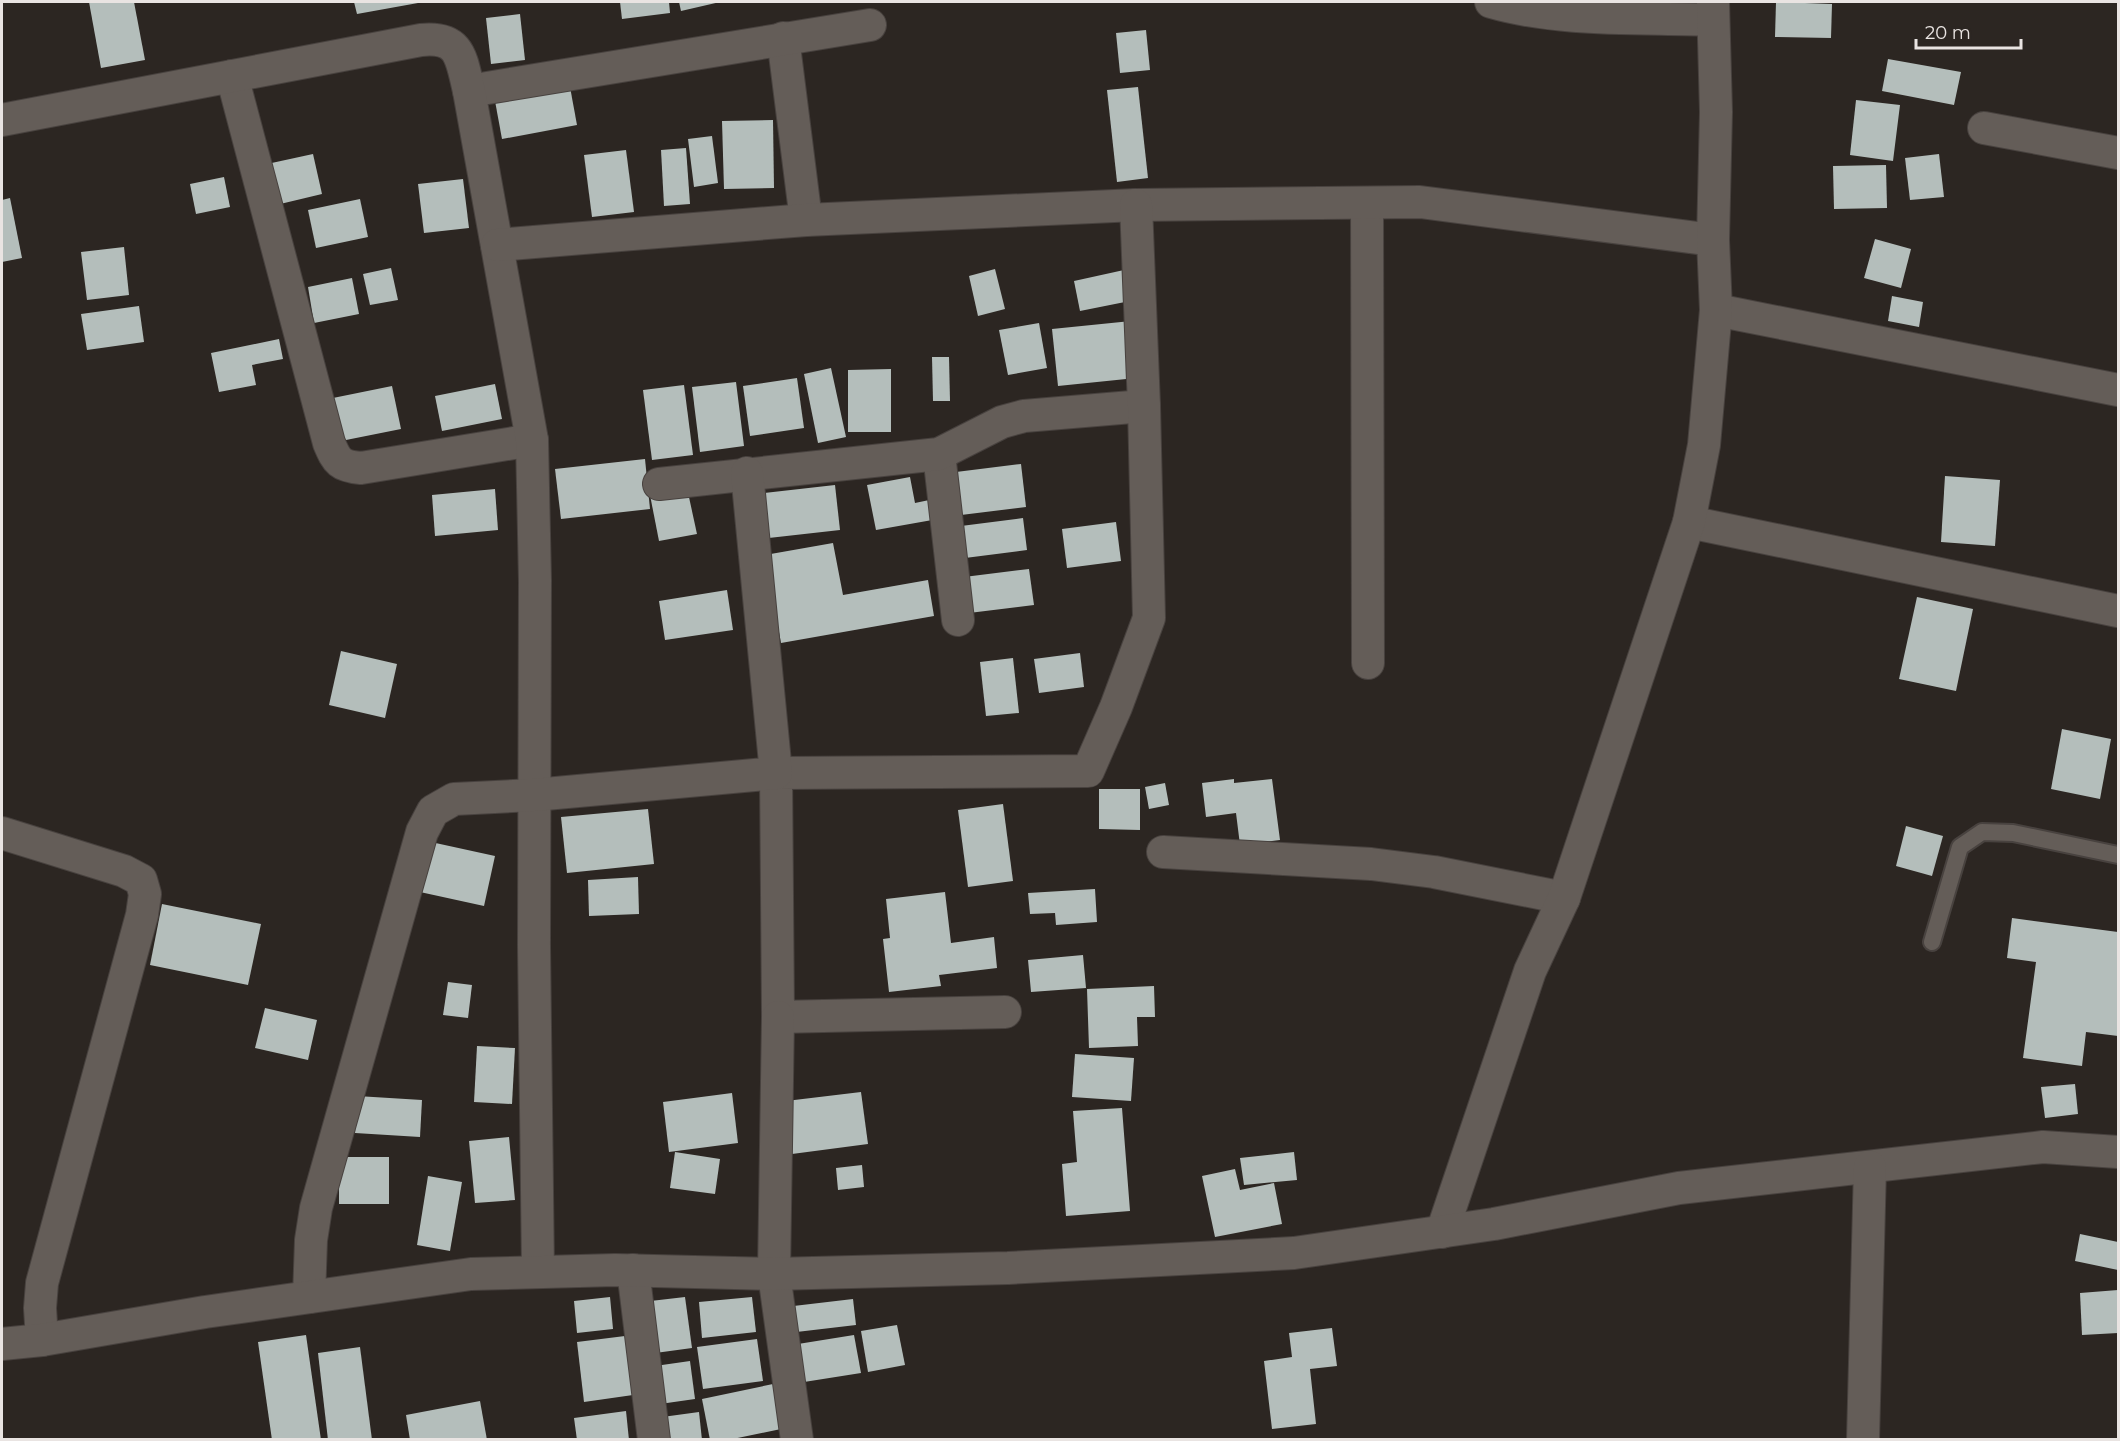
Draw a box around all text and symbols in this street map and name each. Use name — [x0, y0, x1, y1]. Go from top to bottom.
scale bar — [1916, 12, 2021, 50]
text: 20 m — [1925, 22, 1971, 44]

